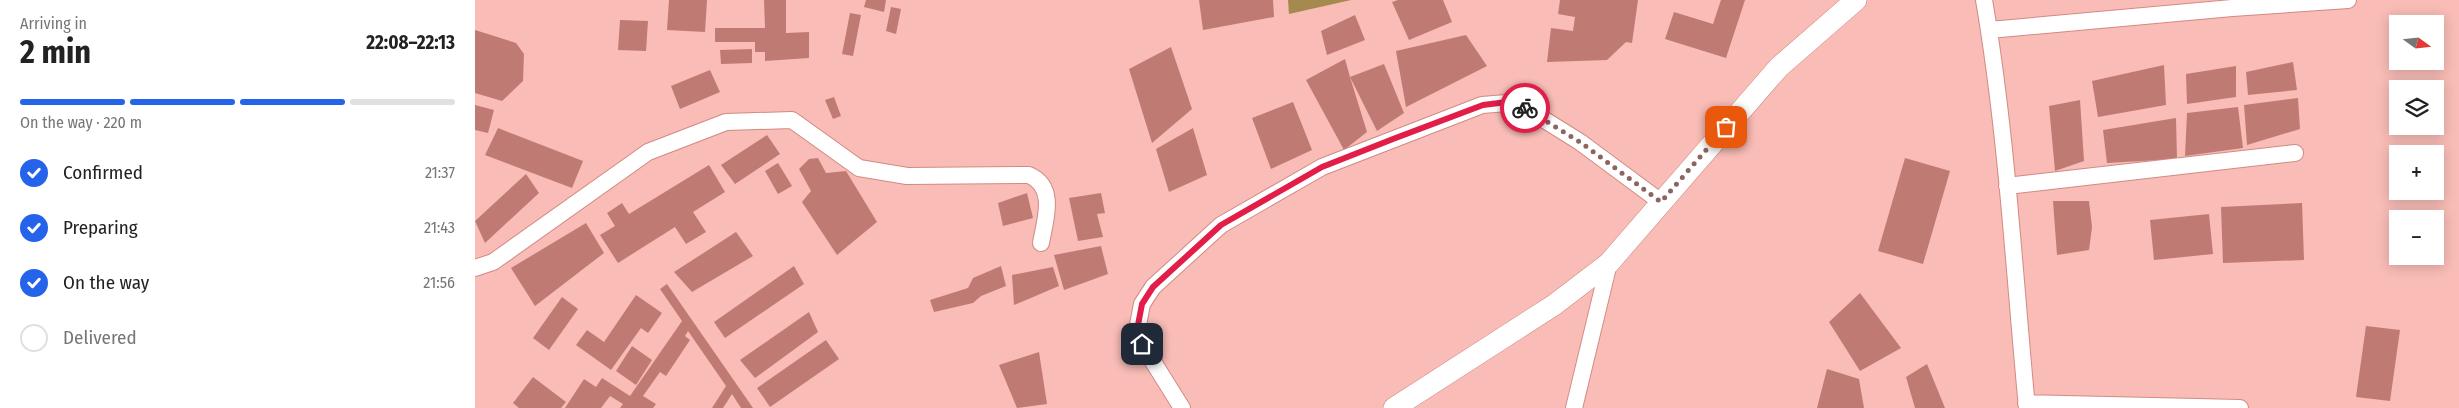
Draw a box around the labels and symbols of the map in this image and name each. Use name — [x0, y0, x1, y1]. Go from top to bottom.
north arrow — [2389, 15, 2444, 70]
courier — [1500, 83, 1550, 133]
pin — [1705, 106, 1747, 148]
pin — [1121, 323, 1163, 365]

